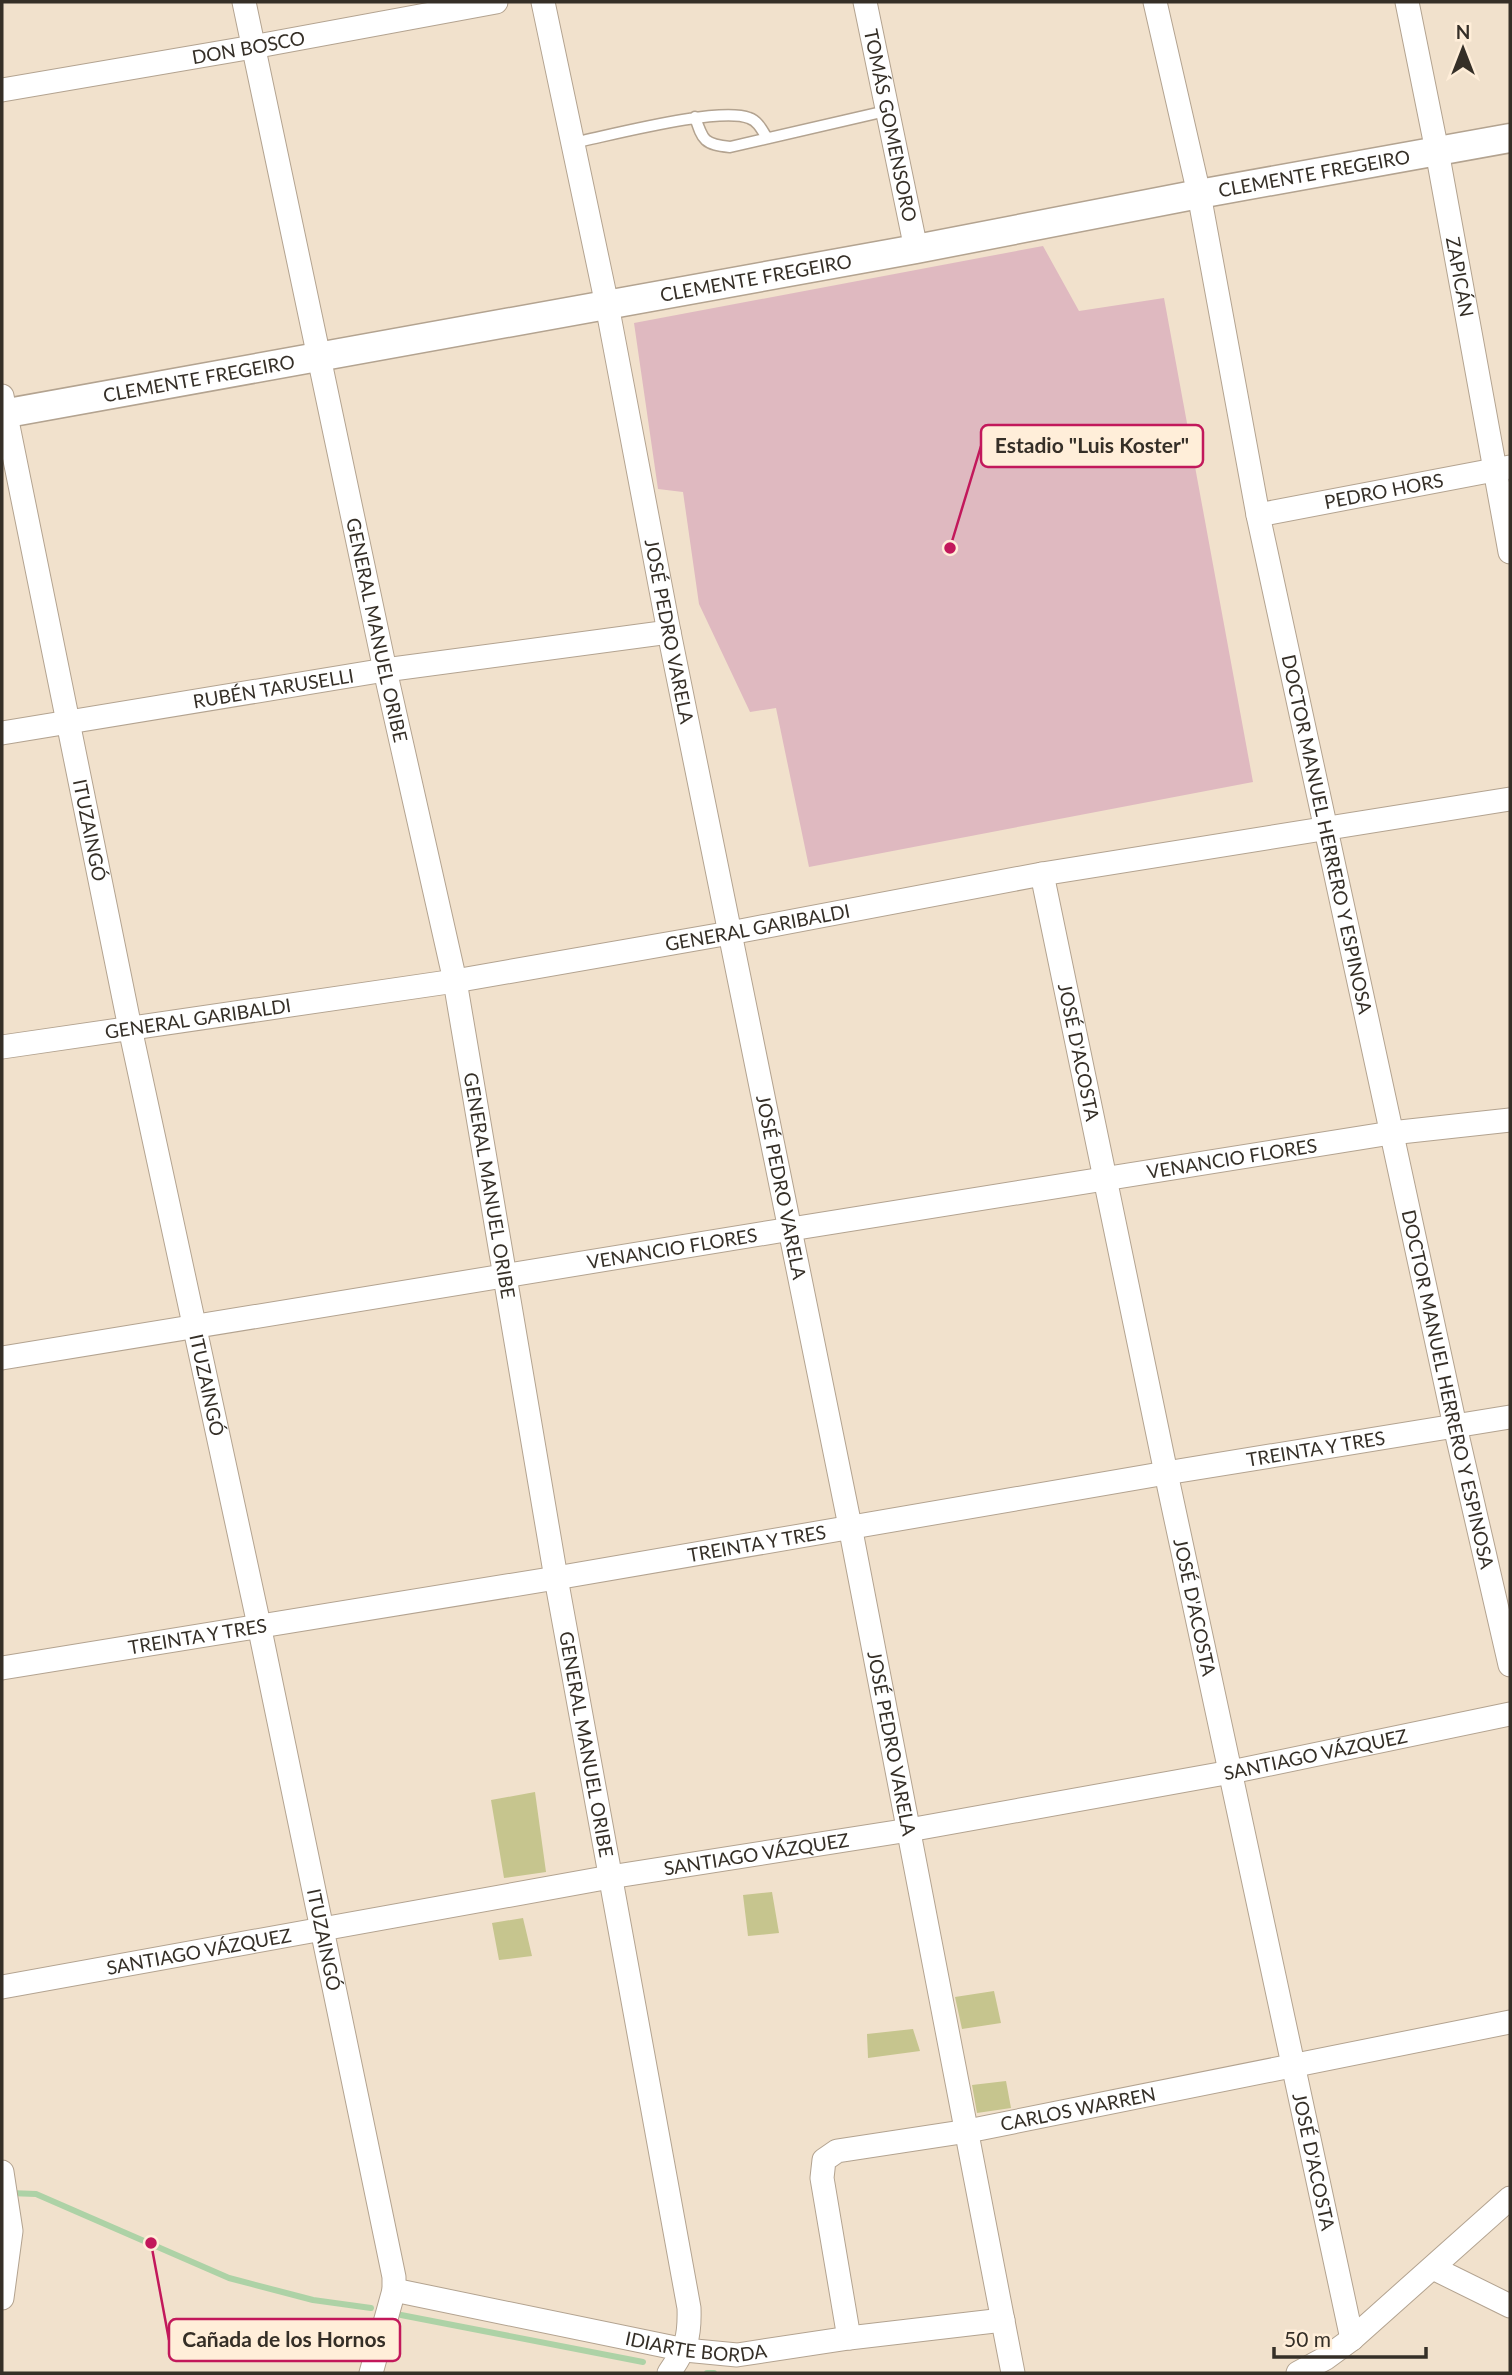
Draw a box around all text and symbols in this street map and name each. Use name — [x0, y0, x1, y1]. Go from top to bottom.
north arrow — [1428, 14, 1498, 84]
text: N — [1456, 20, 1470, 43]
street label: DON BOSCO — [190, 26, 307, 68]
street label: TOMÁS GOMENSORO — [860, 27, 922, 224]
street label: CLEMENTE FREGEIRO — [1216, 144, 1412, 201]
street label: ZAPICÁN — [1442, 235, 1479, 319]
street label: CLEMENTE FREGEIRO — [658, 249, 853, 306]
street label: CLEMENTE FREGEIRO — [101, 349, 296, 407]
callout: Estadio "Luis Koster" — [981, 425, 1203, 467]
text: Estadio "Luis Koster" — [995, 432, 1189, 457]
street label: PEDRO HORS — [1322, 468, 1445, 513]
street label: GENERAL MANUEL ORIBE — [342, 516, 413, 744]
street label: JOSÉ PEDRO VARELA — [641, 537, 699, 726]
street label: DOCTOR MANUEL HERRERO Y ESPINOSA — [1277, 652, 1378, 1016]
street label: RUBÉN TARUSELLI — [191, 663, 355, 712]
street label: ITUZAINGÓ — [69, 777, 112, 883]
street label: GENERAL GARIBALDI — [663, 899, 852, 955]
street label: JOSÉ D'ACOSTA — [1054, 981, 1105, 1123]
street label: GENERAL GARIBALDI — [103, 993, 292, 1043]
street label: GENERAL MANUEL ORIBE — [460, 1071, 521, 1300]
street label: JOSÉ PEDRO VARELA — [752, 1093, 812, 1282]
street label: VENANCIO FLORES — [1145, 1133, 1319, 1183]
street label: DOCTOR MANUEL HERRERO Y ESPINOSA — [1398, 1207, 1500, 1571]
street label: VENANCIO FLORES — [585, 1223, 759, 1273]
street label: ITUZAINGÓ — [185, 1332, 230, 1438]
street label: TREINTA Y TRES — [1245, 1426, 1387, 1471]
street label: TREINTA Y TRES — [686, 1520, 828, 1566]
street label: JOSÉ D'ACOSTA — [1169, 1536, 1221, 1678]
street label: TREINTA Y TRES — [126, 1613, 268, 1658]
street label: GENERAL MANUEL ORIBE — [555, 1629, 619, 1859]
street label: JOSÉ PEDRO VARELA — [863, 1649, 921, 1838]
street label: SANTIAGO VÁZQUEZ — [1222, 1724, 1409, 1784]
street label: SANTIAGO VÁZQUEZ — [662, 1828, 851, 1879]
street label: ITUZAINGÓ — [303, 1886, 346, 1993]
street label: SANTIAGO VÁZQUEZ — [105, 1923, 293, 1979]
street label: CARLOS WARREN — [998, 2082, 1158, 2135]
street label: JOSÉ D'ACOSTA — [1288, 2091, 1340, 2232]
scale bar — [1274, 2316, 1426, 2360]
callout: Cañada de los Hornos — [169, 2319, 400, 2361]
text: Cañada de los Hornos — [182, 2326, 386, 2351]
street label: IDIARTE BORDA — [623, 2326, 769, 2366]
text: 50 m — [1284, 2326, 1331, 2351]

